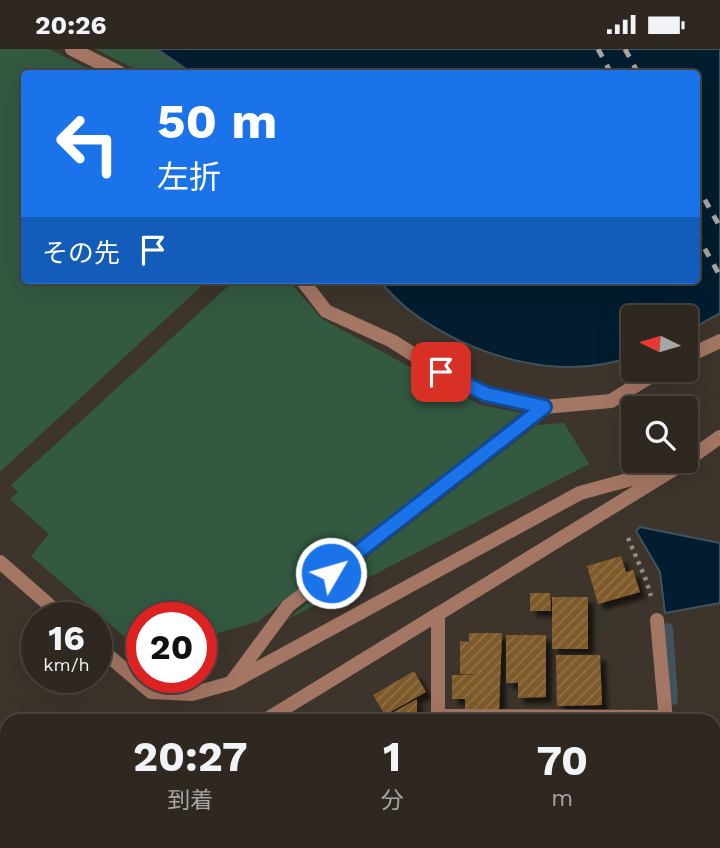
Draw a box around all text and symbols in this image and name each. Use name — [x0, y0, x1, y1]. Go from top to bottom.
text: 20:26 — [35, 10, 107, 40]
text: 50 m — [157, 92, 277, 150]
icon: left — [42, 98, 133, 189]
text: 左折 — [157, 158, 221, 196]
icon: arrive — [134, 231, 172, 269]
text: その先 — [42, 238, 120, 268]
north arrow — [621, 305, 698, 381]
map controls — [621, 305, 698, 473]
pin — [411, 342, 471, 402]
icon: arrive — [422, 353, 460, 391]
button: search — [621, 396, 698, 473]
position arrow — [294, 536, 368, 610]
speed limit sign: 20 — [126, 602, 217, 693]
text: 16 — [48, 617, 85, 659]
text: km/h — [43, 654, 90, 675]
text: 20:27 — [133, 732, 248, 781]
text: 1 — [383, 732, 401, 781]
text: 70 — [536, 736, 588, 785]
text: m — [551, 785, 573, 812]
text: 到着 — [167, 787, 213, 814]
text: 分 — [381, 787, 404, 814]

